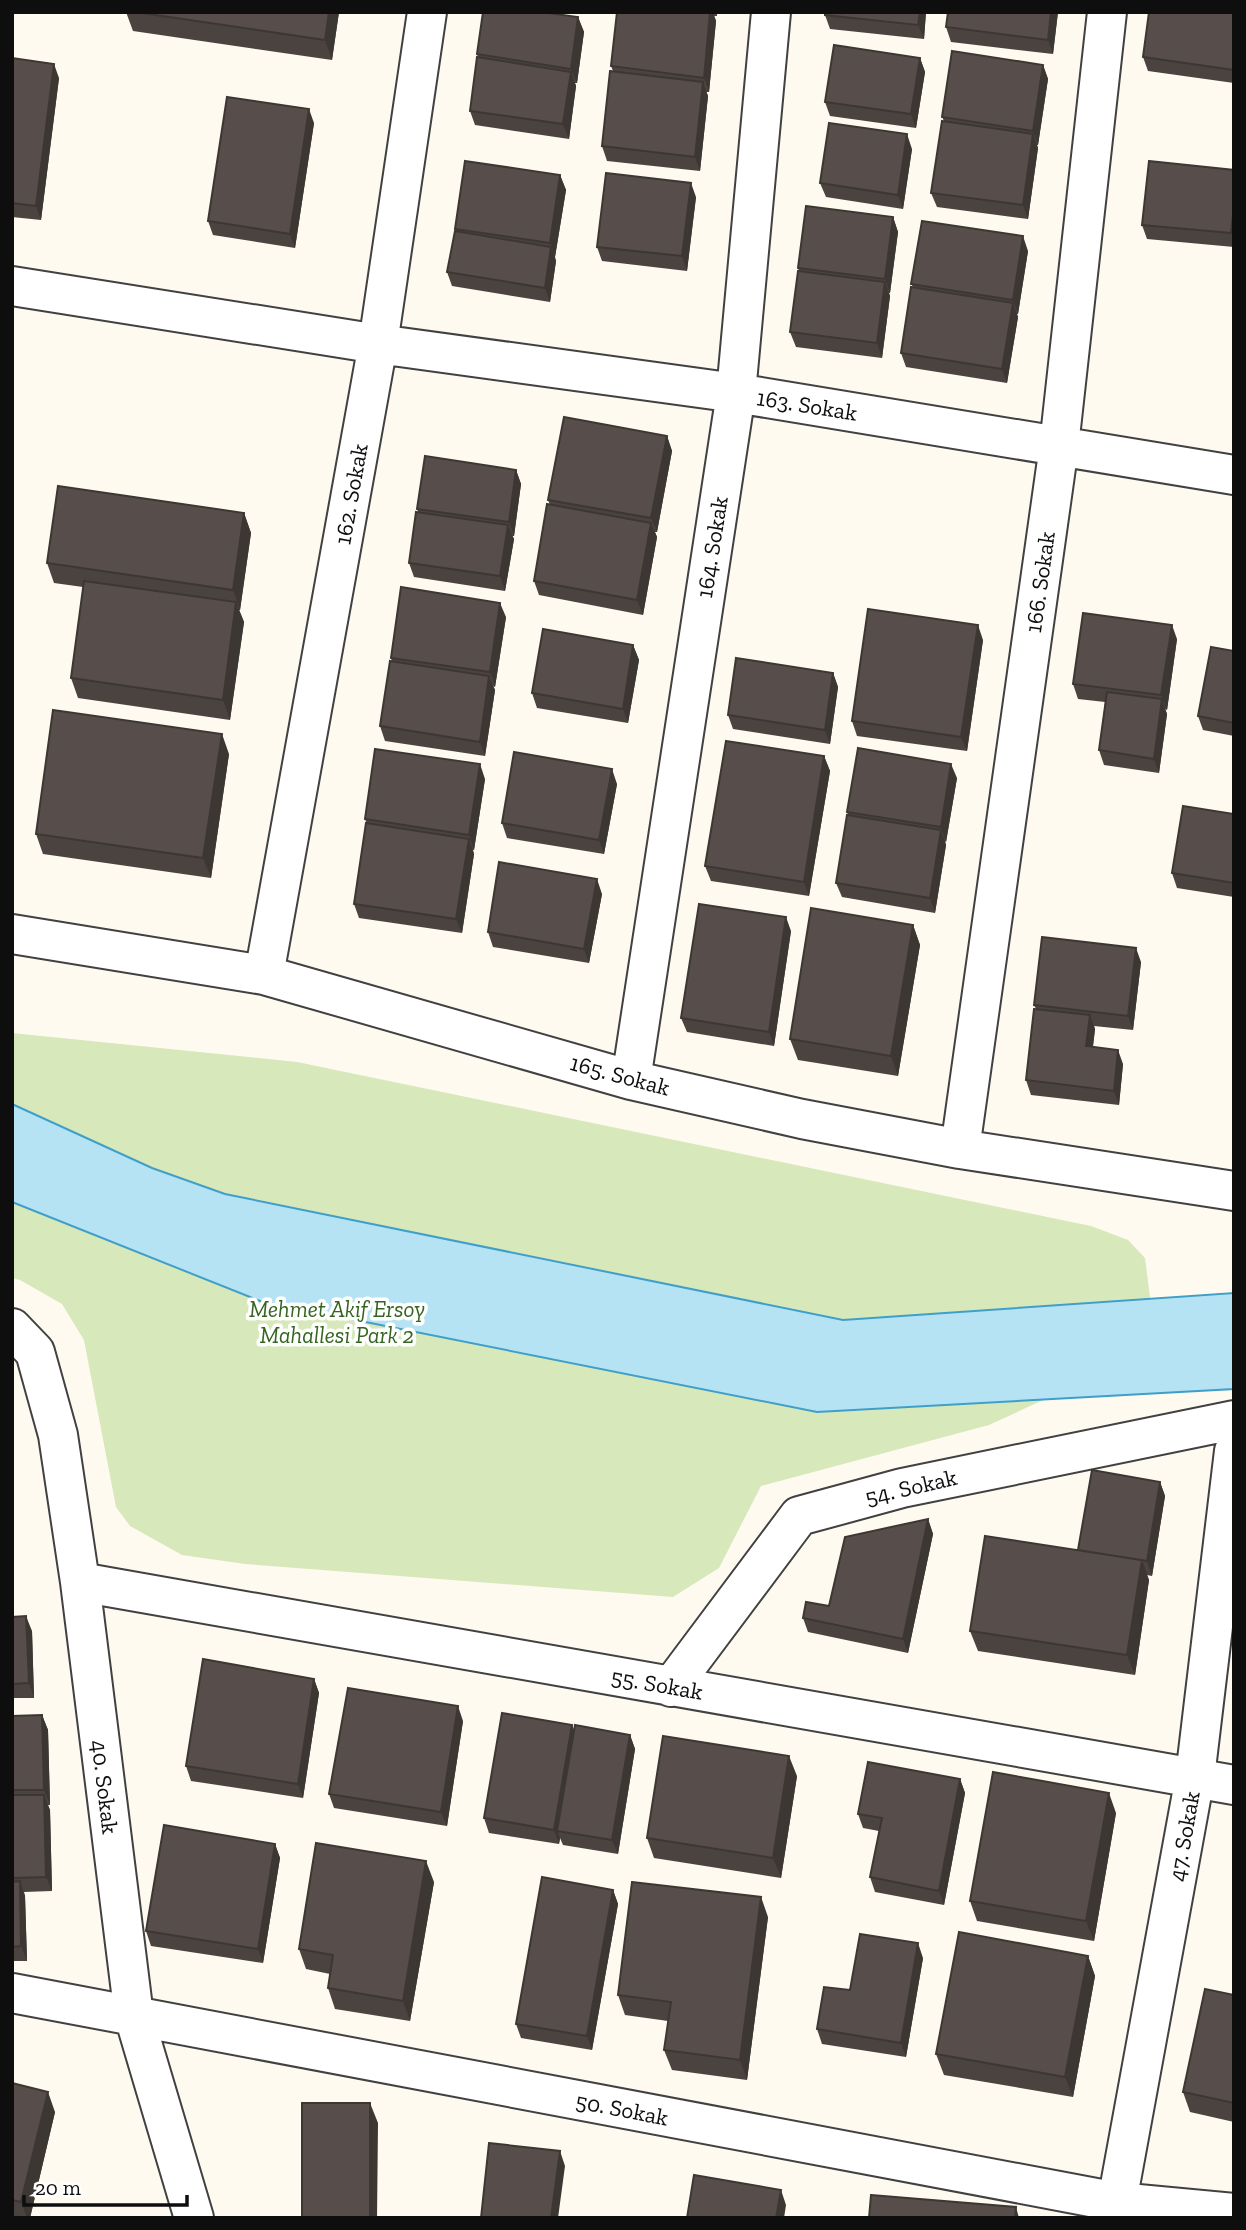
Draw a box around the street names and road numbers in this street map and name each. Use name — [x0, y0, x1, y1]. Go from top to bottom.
street label: 163. Sokak — [755, 383, 859, 427]
street label: 162. Sokak — [328, 441, 374, 547]
street label: 164. Sokak — [690, 494, 734, 600]
street label: 166. Sokak — [1019, 529, 1061, 635]
street label: 165. Sokak — [567, 1048, 673, 1102]
street label: 54. Sokak — [862, 1463, 960, 1511]
street label: 55. Sokak — [609, 1662, 705, 1706]
street label: 40. Sokak — [85, 1738, 125, 1836]
street label: 47. Sokak — [1162, 1789, 1206, 1883]
street label: 50. Sokak — [573, 2086, 671, 2132]

